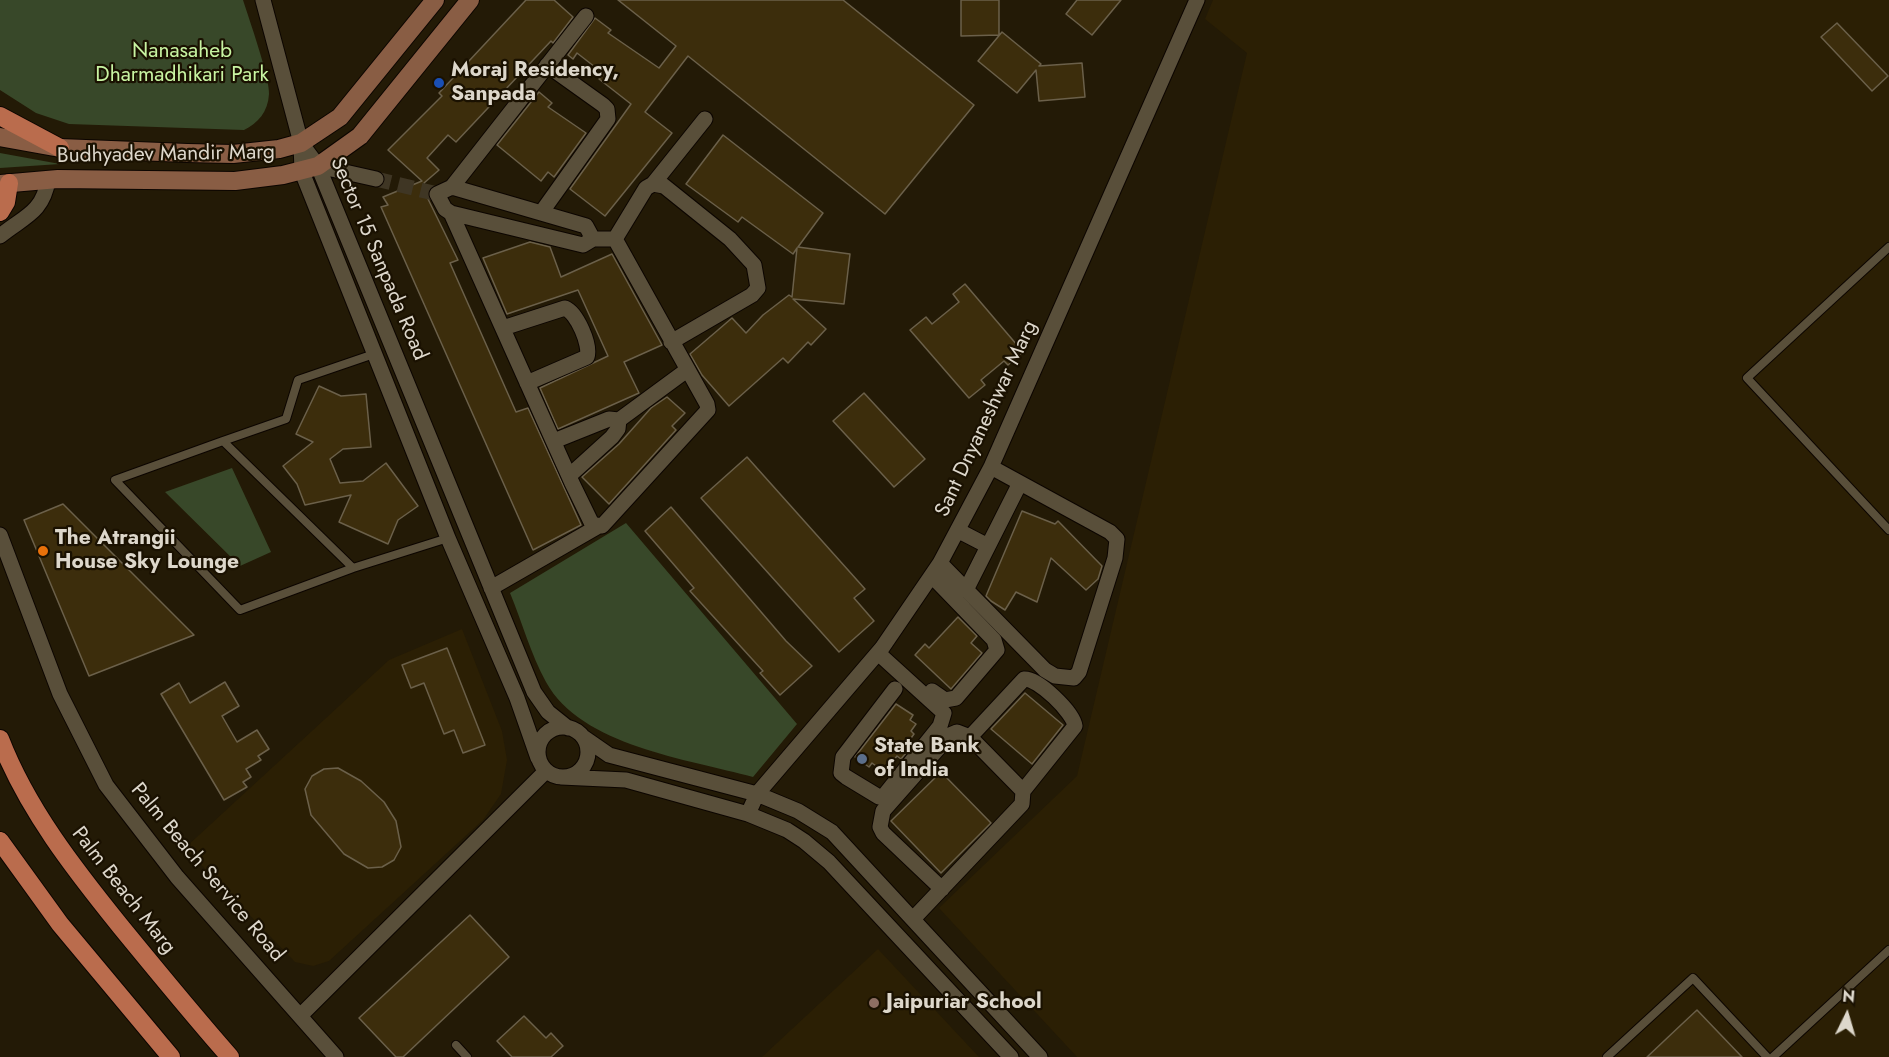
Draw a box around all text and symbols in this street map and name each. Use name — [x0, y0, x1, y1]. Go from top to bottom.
park label: Nanasaheb Dharmadhikari Park — [95, 39, 269, 89]
place label: Moraj Residency, Sanpada — [451, 58, 619, 108]
marker: Moraj Residency, Sanpada — [432, 76, 446, 90]
street label: Budhyadev Mandir Marg — [57, 140, 275, 170]
street label: Sector 15 Sanpada Road — [324, 154, 432, 364]
street label: Sant Dnyaneshwar Marg — [930, 317, 1044, 521]
place label: The Atrangii House Sky Lounge — [55, 526, 239, 576]
marker: The Atrangii House Sky Lounge — [36, 544, 50, 558]
place label: State Bank of India — [874, 734, 980, 784]
marker: State Bank of India — [855, 752, 869, 766]
street label: Palm Beach Service Road — [125, 778, 289, 968]
street label: Palm Beach Marg — [66, 822, 180, 960]
north arrow — [1817, 985, 1877, 1045]
text: N — [1841, 985, 1856, 1009]
place label: Jaipuriar School — [886, 990, 1042, 1016]
marker: Jaipuriar School — [867, 996, 881, 1010]

